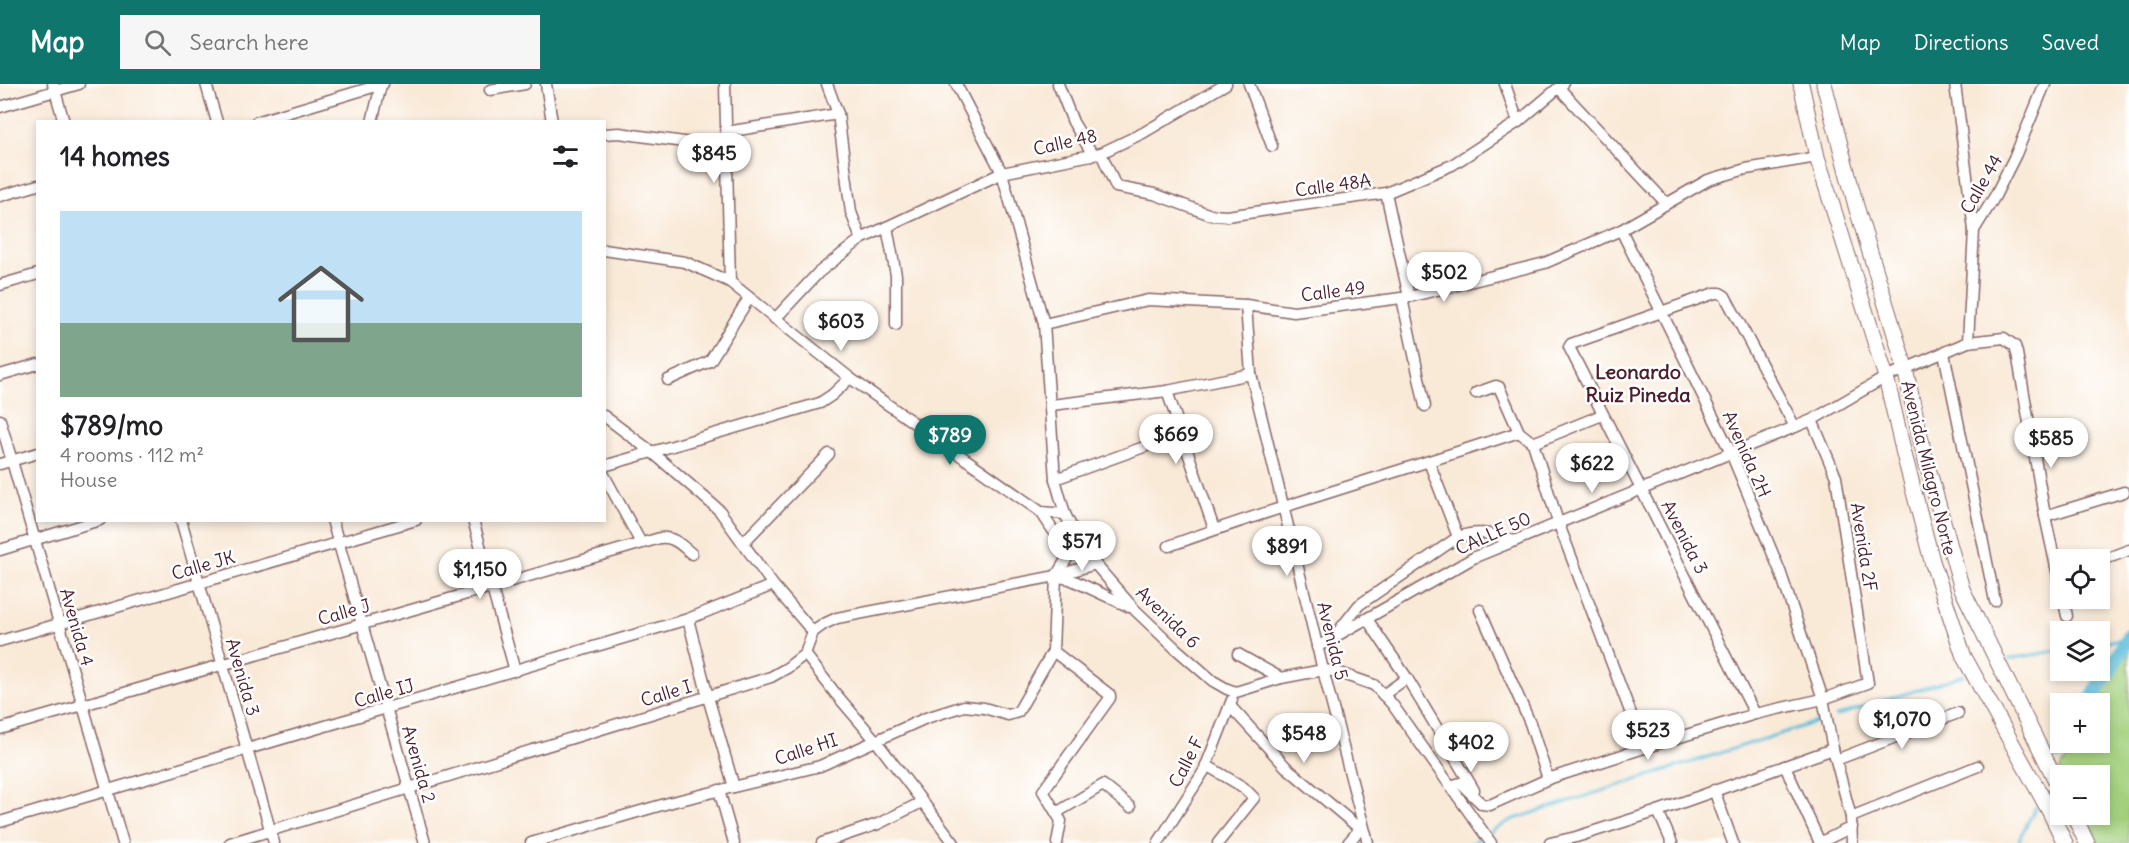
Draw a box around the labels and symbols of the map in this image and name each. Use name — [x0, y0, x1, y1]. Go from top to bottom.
street label: Calle 48 — [1031, 124, 1099, 160]
pin: $845 — [678, 133, 750, 184]
street label: Calle 44 — [1955, 150, 2007, 218]
street label: Calle 48A — [1294, 168, 1372, 202]
pin: $502 — [1408, 252, 1480, 303]
street label: Calle 49 — [1299, 276, 1367, 306]
pin: $603 — [805, 301, 877, 352]
district label: Leonardo Ruiz Pineda — [1585, 359, 1691, 407]
street label: Avenida Milagro Norte — [1896, 378, 1962, 558]
street label: Avenida 2H — [1718, 407, 1776, 501]
pin: $669 — [1140, 414, 1212, 465]
pin: $789 — [914, 415, 986, 466]
pin: $585 — [2015, 418, 2087, 469]
pin: $622 — [1556, 443, 1628, 494]
street label: Avenida 3 — [1657, 496, 1713, 578]
street label: Avenida 2F — [1846, 501, 1882, 593]
street label: CALLE 50 — [1452, 506, 1534, 560]
pin: $571 — [1046, 521, 1118, 572]
pin: $891 — [1251, 526, 1323, 577]
street label: Calle JK — [169, 545, 237, 585]
pin: $1,150 — [431, 549, 529, 600]
street label: Avenida 6 — [1131, 581, 1205, 653]
street label: Avenida 4 — [55, 585, 99, 669]
street label: Calle J — [315, 594, 373, 630]
street label: Avenida 5 — [1312, 599, 1354, 683]
street label: Avenida 3 — [221, 636, 265, 718]
street label: Calle IJ — [351, 673, 417, 713]
street label: Calle I — [638, 674, 694, 712]
pin: $1,070 — [1853, 699, 1951, 750]
pin: $523 — [1612, 710, 1684, 761]
pin: $548 — [1268, 713, 1340, 764]
pin: $402 — [1435, 722, 1507, 773]
street label: Avenida 2 — [397, 723, 441, 805]
street label: Calle HI — [772, 728, 841, 770]
street label: Calle F — [1163, 733, 1209, 791]

